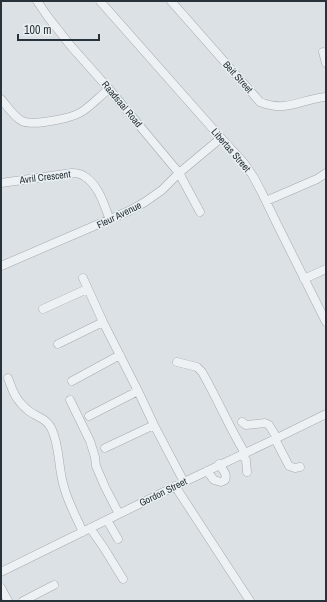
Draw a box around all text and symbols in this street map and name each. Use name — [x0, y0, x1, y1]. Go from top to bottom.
scale bar — [18, 16, 99, 42]
text: 100 m — [24, 22, 51, 38]
street label: Beit Street — [220, 58, 256, 96]
street label: Raadsaal Road — [99, 78, 145, 130]
street label: Libertas Street — [208, 125, 254, 175]
street label: Avril Crescent — [18, 167, 72, 187]
street label: Fleur Avenue — [94, 198, 144, 231]
street label: Gordon Street — [137, 475, 190, 509]

